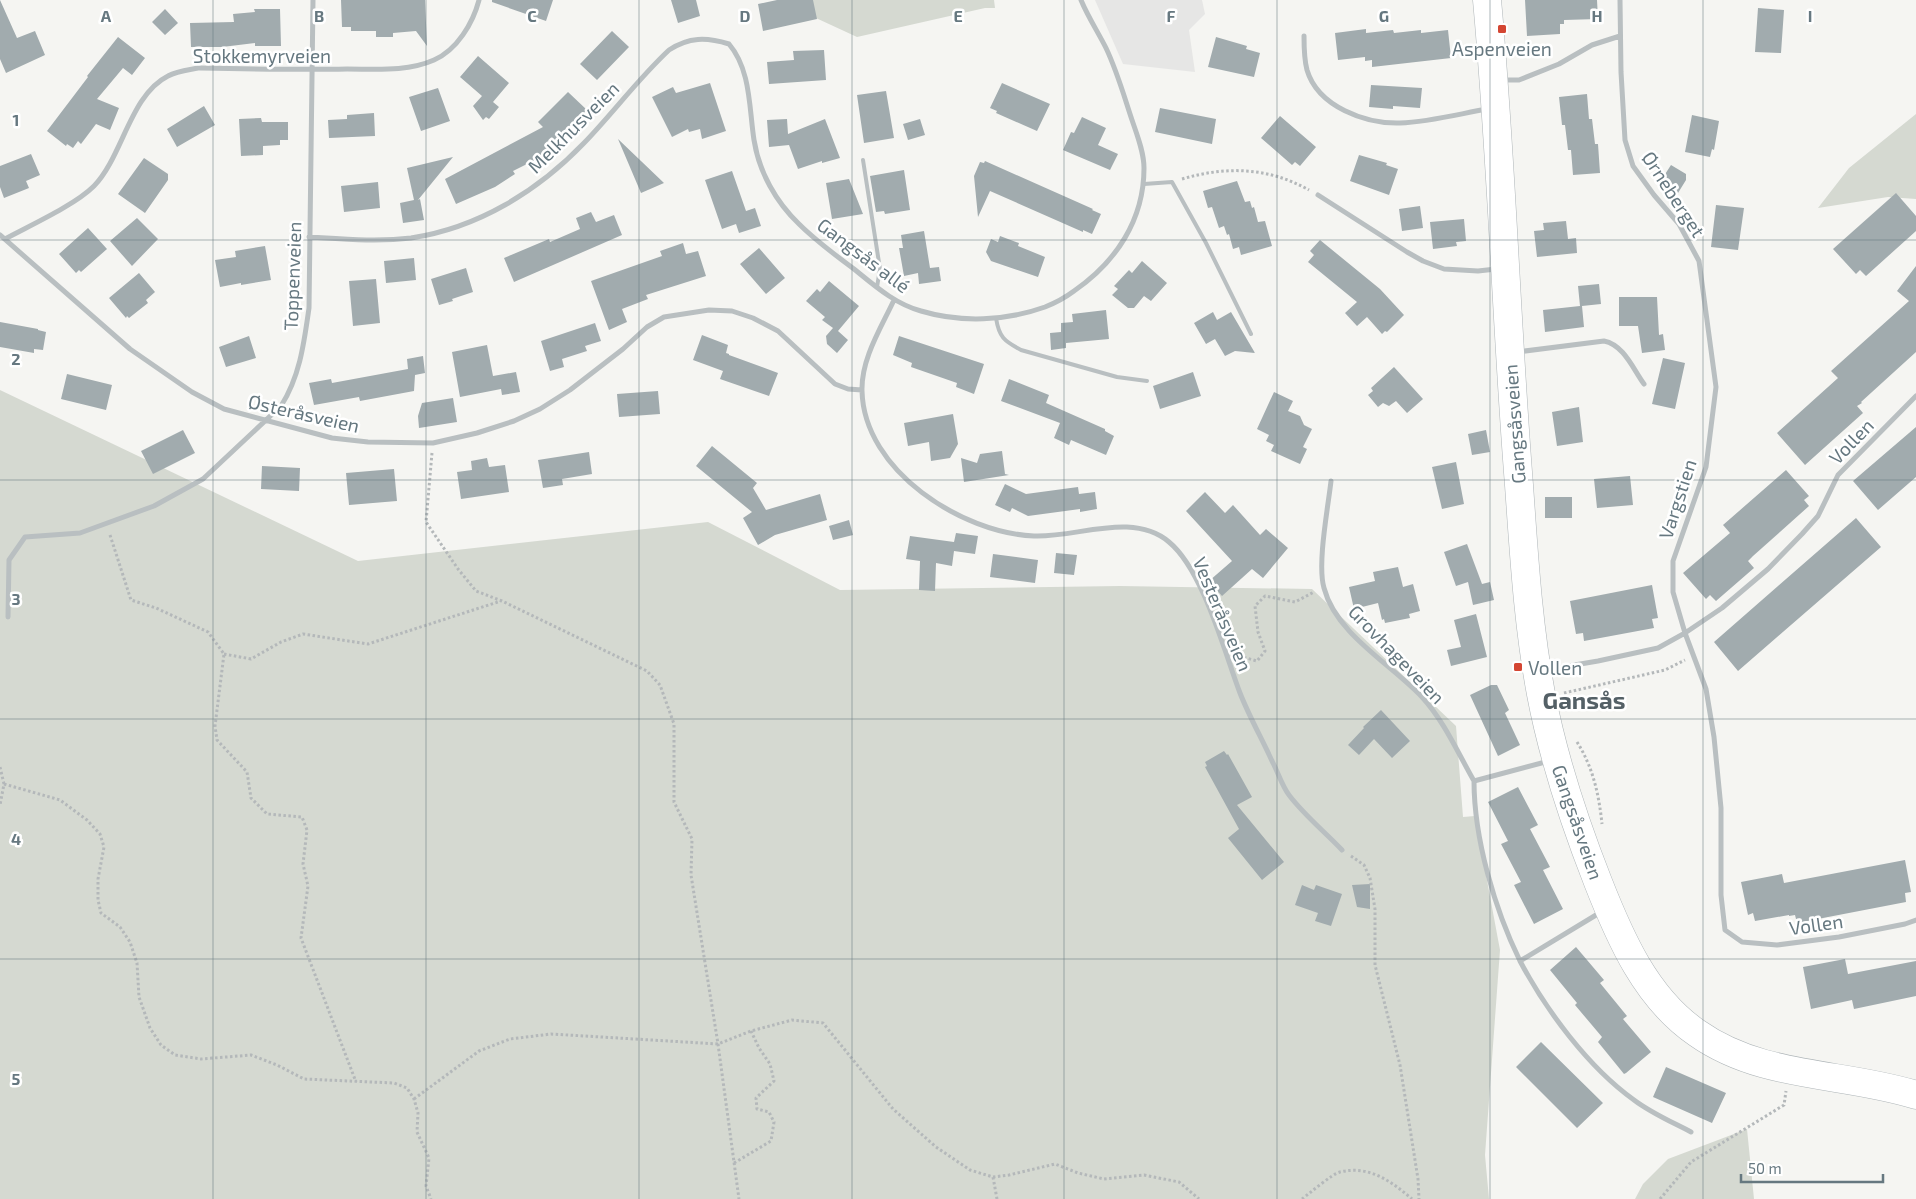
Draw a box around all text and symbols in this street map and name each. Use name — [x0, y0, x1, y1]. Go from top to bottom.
text: A — [101, 6, 112, 25]
text: B — [314, 6, 324, 25]
text: C — [527, 6, 537, 25]
text: D — [740, 6, 751, 25]
text: E — [953, 6, 963, 25]
text: F — [1167, 6, 1176, 25]
text: G — [1379, 6, 1389, 25]
text: H — [1591, 6, 1603, 25]
text: I — [1808, 6, 1812, 25]
marker: Aspenveien — [1496, 23, 1508, 35]
place label: Aspenveien — [1452, 37, 1552, 60]
street label: Stokkemyrveien — [193, 44, 331, 67]
street label: Melkhusveien — [523, 77, 623, 177]
text: 1 — [13, 110, 19, 129]
street label: Ørneberget — [1638, 147, 1710, 241]
street label: Gangsås allé — [813, 213, 915, 297]
street label: Toppenveien — [279, 221, 305, 331]
text: 2 — [11, 349, 21, 368]
street label: Gangsåsveien — [1498, 363, 1530, 485]
street label: Østeråsveien — [246, 389, 362, 437]
street label: Vollen — [1824, 414, 1878, 468]
street label: Vargstien — [1653, 456, 1701, 542]
street label: Vesteråsveien — [1189, 553, 1257, 675]
text: 3 — [11, 589, 21, 608]
street label: Grovhageveien — [1344, 600, 1450, 708]
place label: Vollen — [1528, 656, 1582, 679]
marker: Vollen — [1512, 661, 1524, 673]
district label: Gansås — [1543, 685, 1625, 714]
street label: Gangsåsveien — [1548, 762, 1608, 882]
text: 4 — [11, 829, 21, 848]
street label: Vollen — [1788, 909, 1844, 939]
text: 5 — [12, 1069, 21, 1088]
scale bar — [1741, 1152, 1884, 1184]
text: 50 m — [1748, 1159, 1782, 1177]

